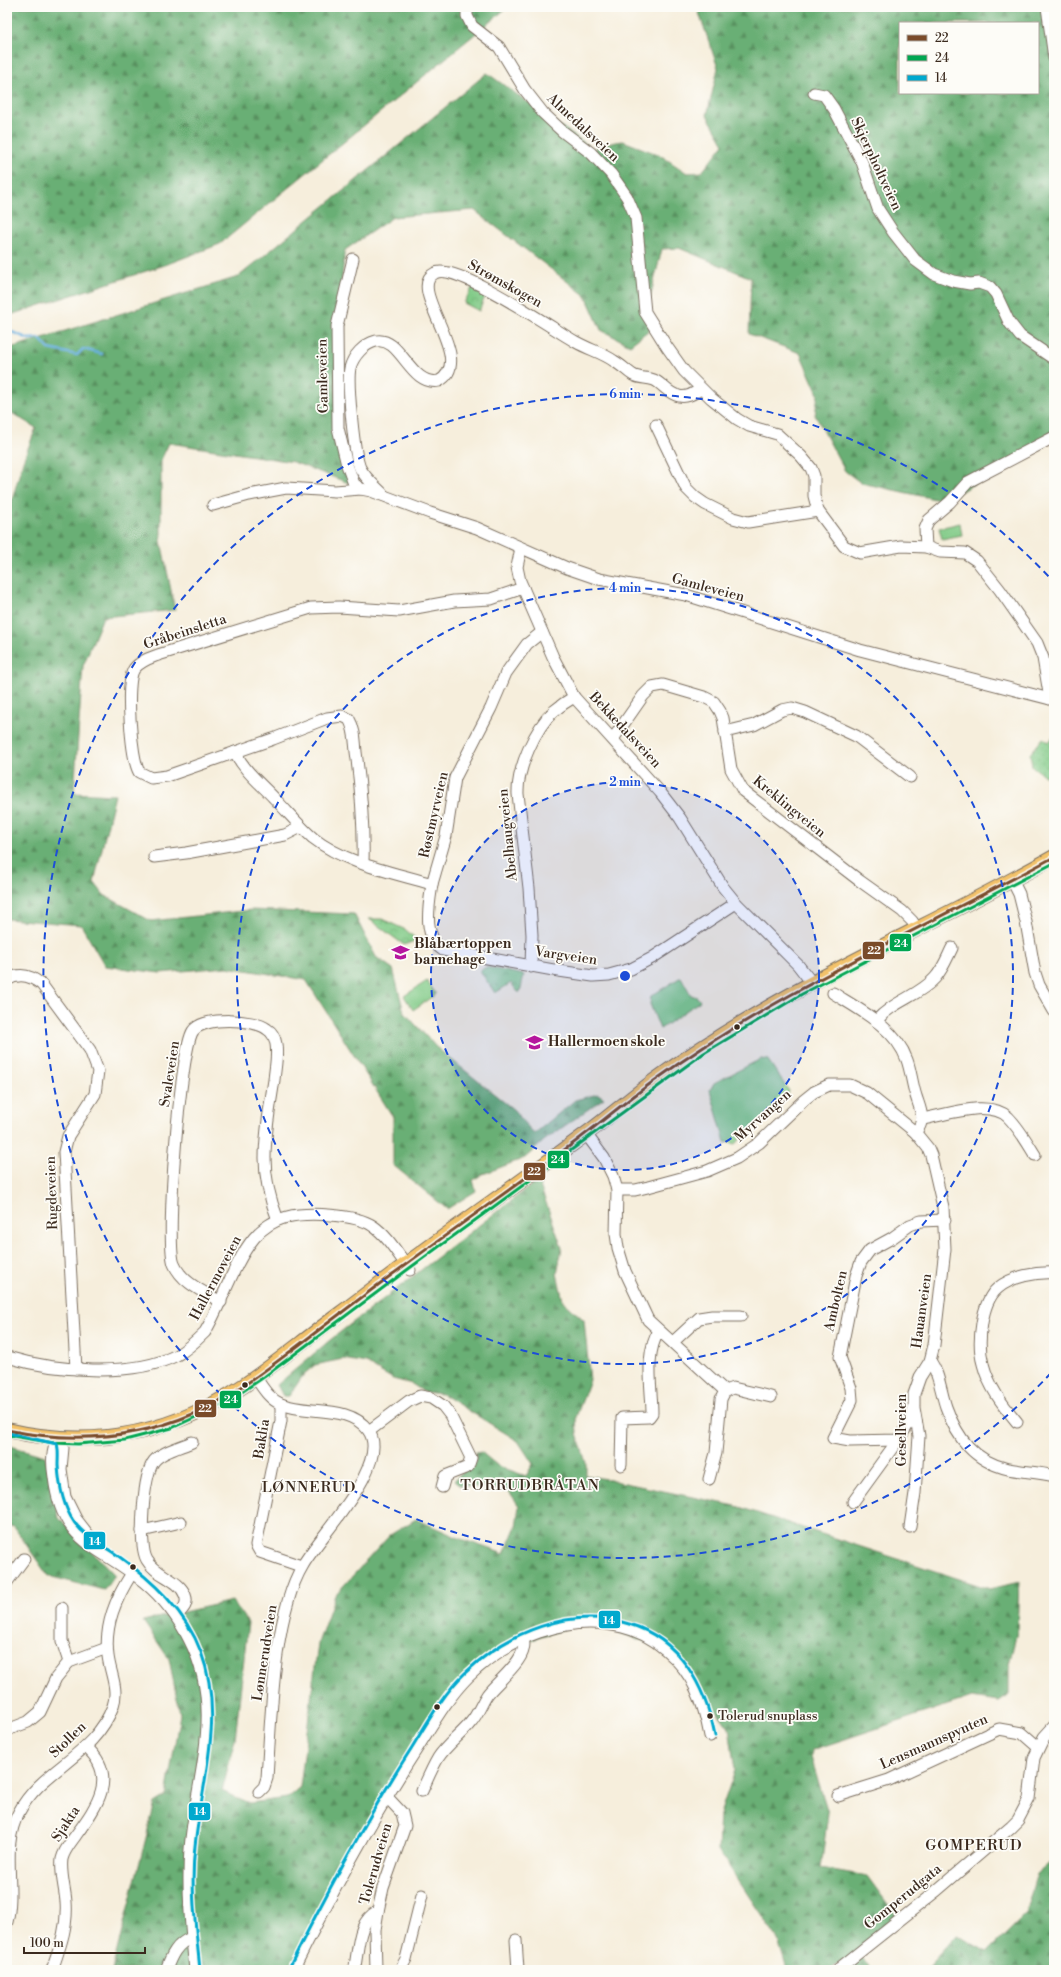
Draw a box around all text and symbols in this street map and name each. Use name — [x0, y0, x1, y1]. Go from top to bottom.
legend — [899, 22, 1039, 94]
text: 22 — [935, 31, 949, 46]
text: 24 — [935, 51, 949, 66]
text: 14 — [935, 71, 947, 86]
street label: Almedalsveien — [542, 89, 623, 167]
street label: Skjerpholtveien — [847, 115, 906, 214]
street label: Strømskogen — [465, 256, 546, 312]
street label: Gamleveien — [313, 338, 333, 413]
text: 6 min — [609, 387, 641, 402]
street label: Gamleveien — [670, 570, 747, 607]
text: 4 min — [609, 581, 642, 596]
street label: Gråbeinsletta — [141, 610, 230, 654]
street label: Bekkedalsveien — [584, 687, 665, 772]
street label: Røstmyrveien — [415, 769, 453, 860]
street label: Kreklingveien — [749, 772, 830, 842]
text: 2 min — [609, 775, 641, 790]
street label: Abelhaugveien — [494, 787, 522, 883]
line badge: 24 — [889, 933, 912, 952]
place label: Blåbærtoppen barnehage — [414, 935, 512, 969]
text: 24 — [894, 937, 908, 951]
line badge: 22 — [862, 941, 885, 960]
school or university icon: Blåbærtoppen barnehage — [391, 942, 411, 962]
street label: Vargveien — [533, 943, 599, 969]
text: 22 — [867, 944, 881, 958]
centre of rings — [618, 969, 632, 983]
unlabelled marker — [732, 1022, 742, 1032]
school or university icon: Hallermoen skole — [525, 1032, 545, 1052]
place label: Hallermoen skole — [548, 1033, 666, 1051]
street label: Svaleveien — [156, 1039, 184, 1108]
street label: Myrvangen — [731, 1085, 796, 1146]
line badge: 24 — [547, 1150, 570, 1169]
text: 24 — [551, 1153, 565, 1167]
street label: Rugdeveien — [42, 1155, 62, 1230]
line badge: 22 — [523, 1162, 546, 1181]
text: 22 — [527, 1165, 541, 1179]
street label: Hallermoveien — [186, 1232, 246, 1324]
street label: Ambolten — [820, 1268, 852, 1334]
street label: Hauanveien — [908, 1272, 936, 1350]
unlabelled marker — [240, 1380, 250, 1390]
line badge: 24 — [219, 1390, 242, 1409]
text: 24 — [224, 1393, 238, 1407]
street label: Gesellveien — [893, 1393, 911, 1466]
line badge: 22 — [194, 1399, 217, 1418]
text: 22 — [198, 1402, 212, 1416]
street label: Baklia — [250, 1417, 274, 1461]
district label: TORRUDBRÅTAN — [460, 1475, 600, 1495]
district label: LØNNERUD — [262, 1478, 356, 1497]
line badge: 14 — [83, 1531, 106, 1550]
text: 14 — [89, 1535, 101, 1549]
unlabelled marker — [128, 1562, 138, 1572]
street label: Lønnerudveien — [249, 1603, 282, 1702]
line badge: 14 — [598, 1610, 621, 1629]
text: 14 — [603, 1614, 615, 1628]
unlabelled marker — [432, 1702, 442, 1712]
place label: Tolerud snuplass — [718, 1708, 818, 1724]
street label: Lensmannspynten — [877, 1710, 991, 1774]
marker: Tolerud snuplass — [705, 1711, 715, 1721]
street label: Stollen — [46, 1718, 91, 1762]
street label: Sjakta — [48, 1802, 85, 1845]
line badge: 14 — [188, 1802, 211, 1821]
text: 14 — [194, 1805, 206, 1819]
street label: Tolerudveien — [356, 1820, 396, 1907]
district label: GOMPERUD — [925, 1836, 1023, 1855]
street label: Gomperudgata — [861, 1860, 946, 1934]
scale bar — [24, 1929, 145, 1955]
text: 100 m — [30, 1936, 64, 1951]

